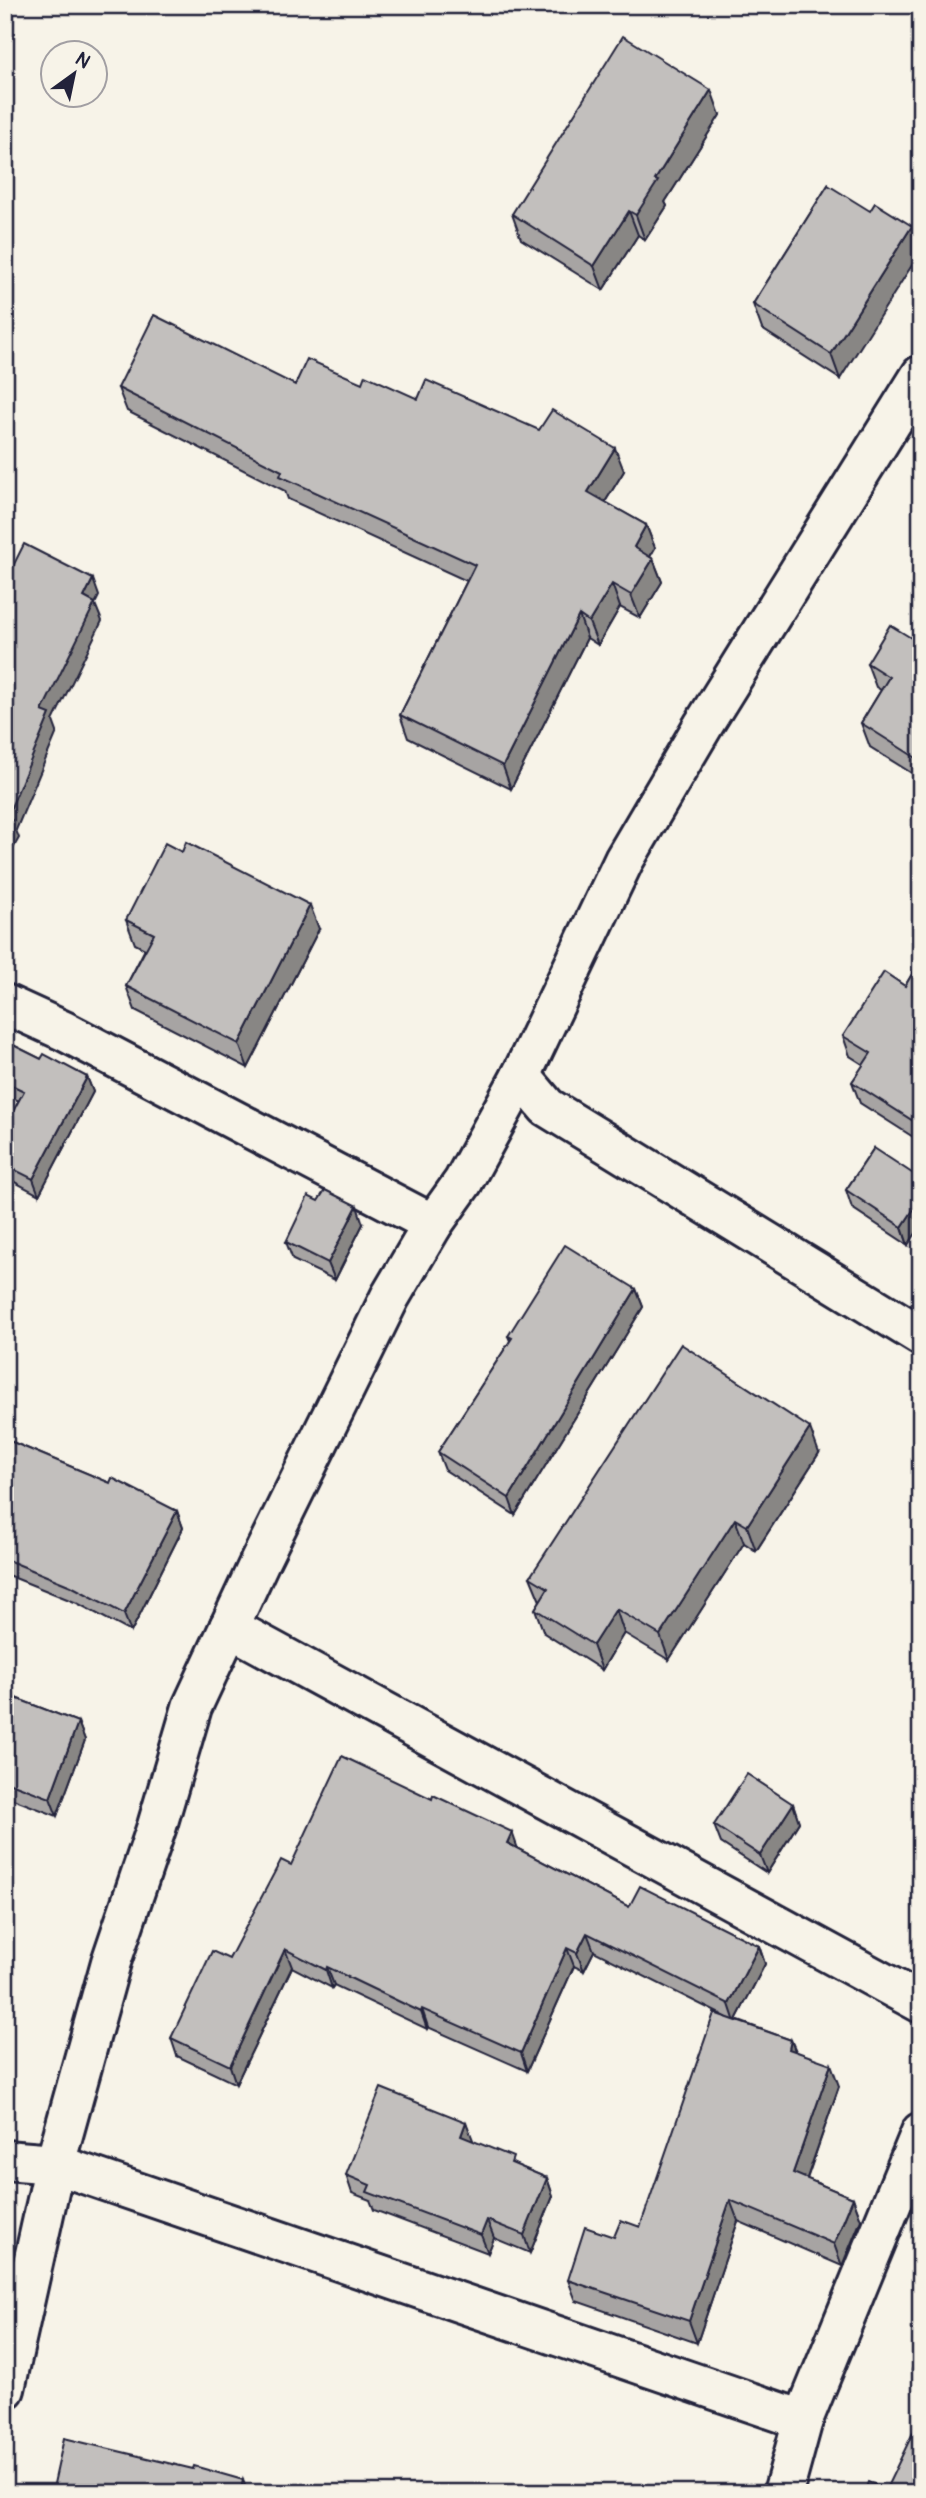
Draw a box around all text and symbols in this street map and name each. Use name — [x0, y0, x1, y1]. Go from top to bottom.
north arrow — [38, 38, 108, 108]
text: N — [71, 47, 95, 74]

